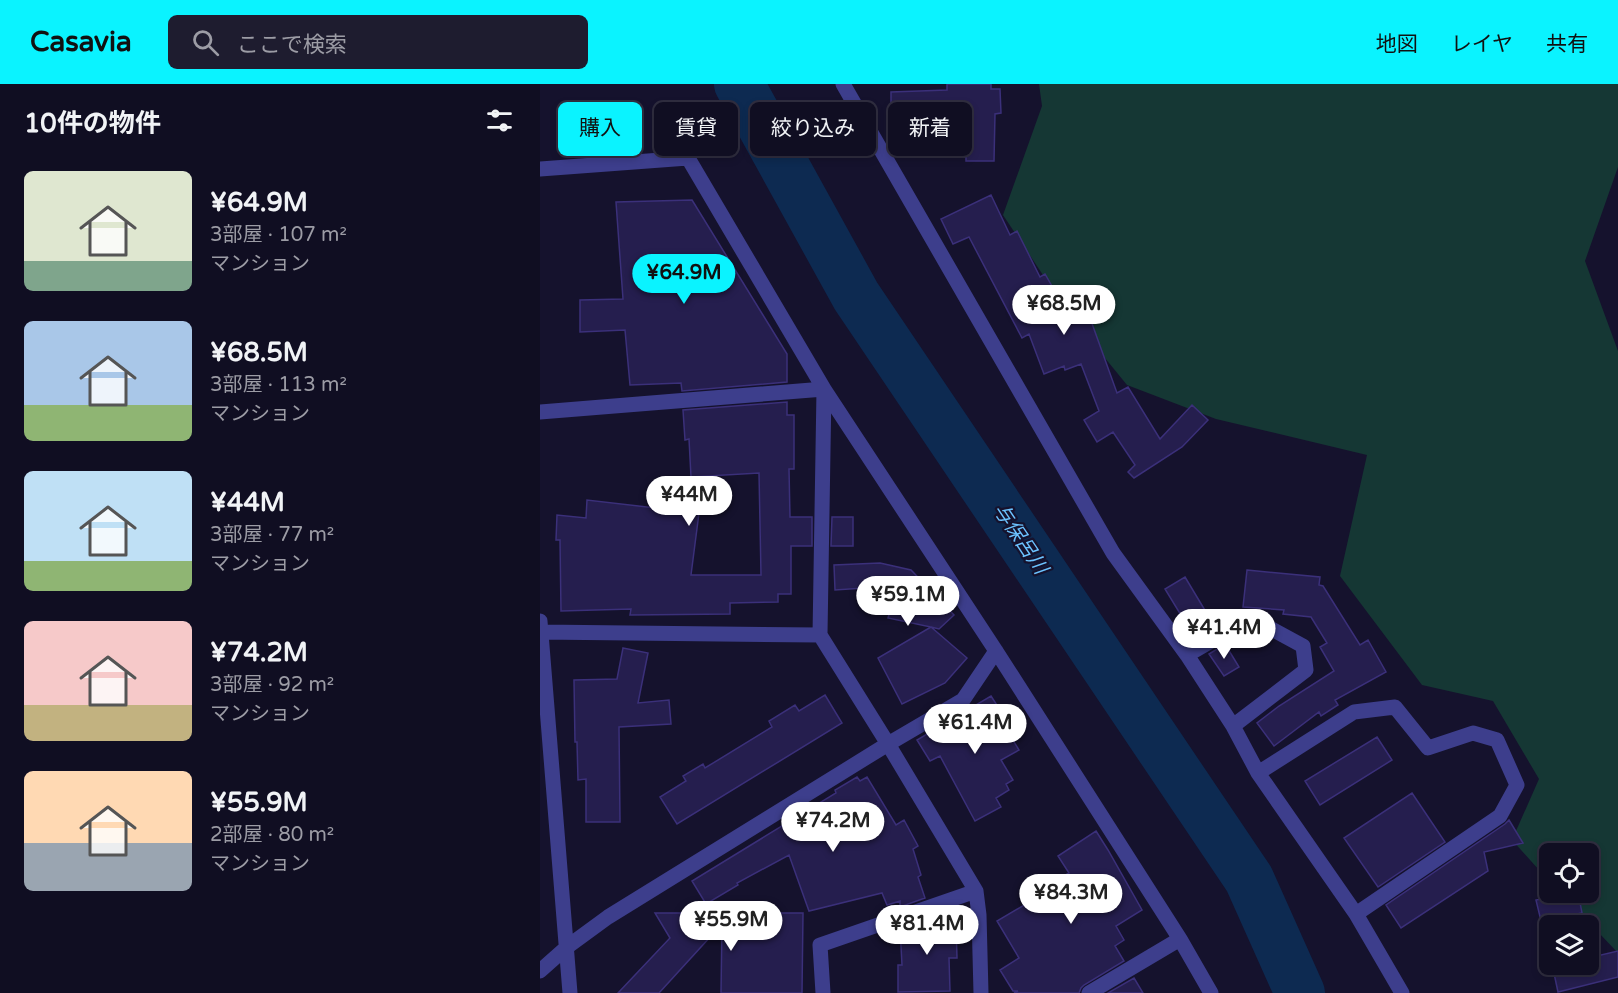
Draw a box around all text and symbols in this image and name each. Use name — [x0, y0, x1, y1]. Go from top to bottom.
search box — [168, 15, 588, 69]
text: Casavia — [30, 25, 132, 59]
icon: search — [189, 26, 222, 59]
text: ここで検索 — [237, 32, 347, 58]
text: 地図 — [1376, 32, 1418, 57]
text: レイヤ — [1451, 32, 1513, 57]
text: 共有 — [1546, 32, 1588, 57]
chip: 購入 — [558, 102, 642, 156]
chip: 賃貸 — [654, 102, 738, 156]
chip: 絞り込み — [750, 102, 876, 156]
chip: 新着 — [888, 102, 972, 156]
icon: filters — [483, 104, 516, 137]
text: 10件の物件 — [24, 108, 161, 139]
text: ¥64.9M — [210, 187, 308, 218]
icon: home — [72, 195, 144, 267]
text: 3部屋 · 107 m² — [210, 223, 347, 247]
text: マンション — [210, 252, 310, 276]
pin: ¥64.9M — [635, 254, 733, 305]
text: ¥64.9M — [646, 261, 722, 285]
pin: ¥68.5M — [1015, 285, 1113, 336]
text: ¥68.5M — [1026, 292, 1102, 316]
text: ¥68.5M — [210, 337, 308, 368]
icon: home — [72, 345, 144, 417]
text: 3部屋 · 113 m² — [210, 373, 347, 397]
text: マンション — [210, 402, 310, 426]
pin: ¥44M — [653, 476, 725, 527]
text: ¥44M — [660, 483, 718, 507]
text: ¥44M — [210, 487, 285, 518]
icon: home — [72, 495, 144, 567]
water label: 与保呂川 — [988, 499, 1053, 581]
text: 3部屋 · 77 m² — [210, 523, 334, 547]
text: マンション — [210, 552, 310, 576]
pin: ¥59.1M — [859, 576, 957, 627]
text: ¥59.1M — [870, 583, 946, 607]
pin: ¥41.4M — [1175, 609, 1273, 660]
text: ¥41.4M — [1187, 616, 1261, 640]
text: ¥74.2M — [210, 637, 308, 668]
icon: home — [72, 645, 144, 717]
text: 3部屋 · 92 m² — [210, 673, 334, 697]
text: マンション — [210, 702, 310, 726]
pin: ¥61.4M — [926, 704, 1024, 755]
text: ¥61.4M — [938, 711, 1012, 735]
text: ¥55.9M — [210, 787, 308, 818]
icon: home — [72, 795, 144, 867]
pin: ¥74.2M — [784, 802, 882, 853]
text: ¥74.2M — [795, 809, 871, 833]
text: 2部屋 · 80 m² — [210, 823, 334, 847]
map controls — [1539, 843, 1599, 975]
button: locate — [1539, 843, 1599, 903]
text: マンション — [210, 852, 310, 876]
pin: ¥84.3M — [1022, 874, 1120, 925]
text: ¥84.3M — [1033, 881, 1109, 905]
pin: ¥55.9M — [682, 901, 780, 952]
pin: ¥81.4M — [878, 905, 976, 956]
text: ¥55.9M — [693, 908, 769, 932]
text: ¥81.4M — [890, 912, 964, 936]
button: layers — [1539, 915, 1599, 975]

